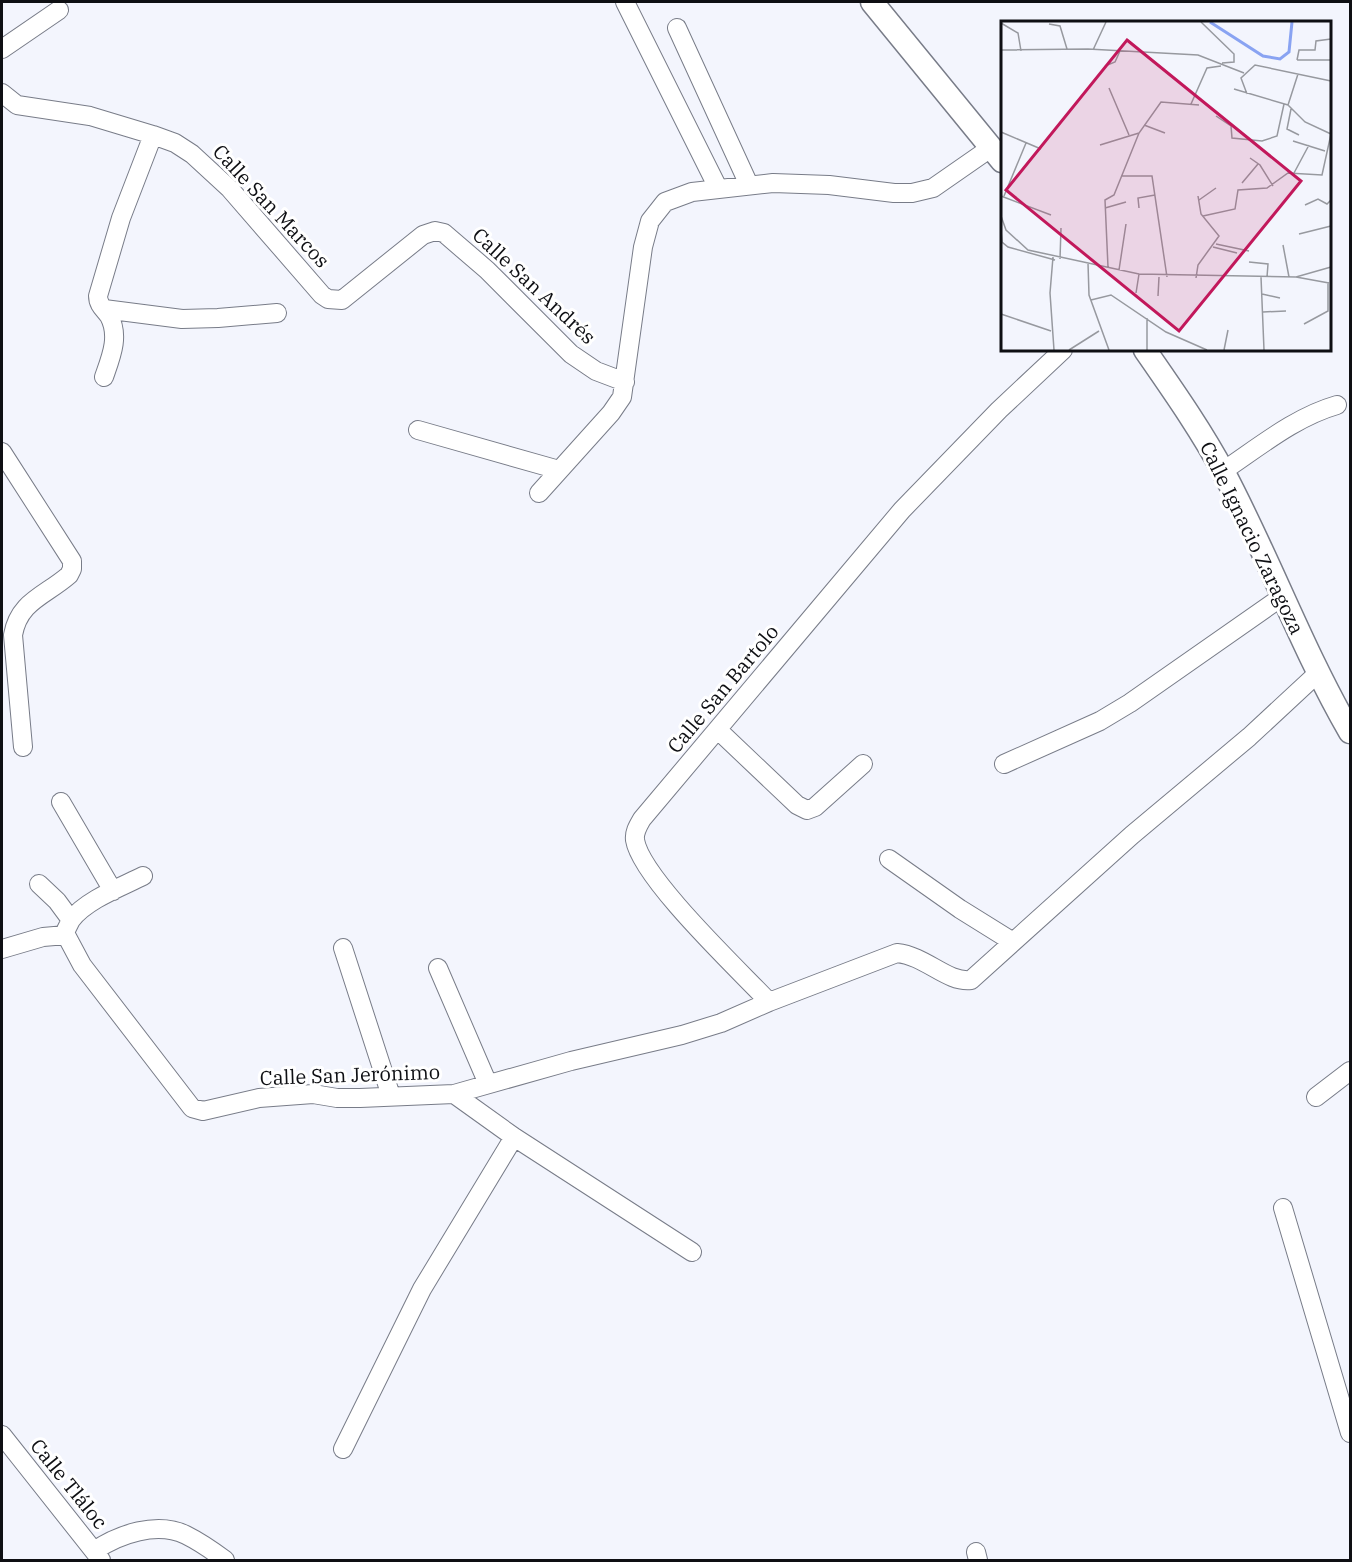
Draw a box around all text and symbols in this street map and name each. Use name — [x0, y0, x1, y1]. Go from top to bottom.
inset map — [1001, 21, 1331, 351]
street label: Calle San Marcos — [207, 138, 336, 273]
street label: Calle San Andrés — [467, 221, 602, 350]
street label: Calle Ignacio Zaragoza — [1194, 437, 1311, 639]
street label: Calle San Bartolo — [661, 619, 784, 759]
street label: Calle San Jerónimo — [259, 1058, 441, 1091]
street label: Calle Tláloc — [25, 1433, 114, 1534]

